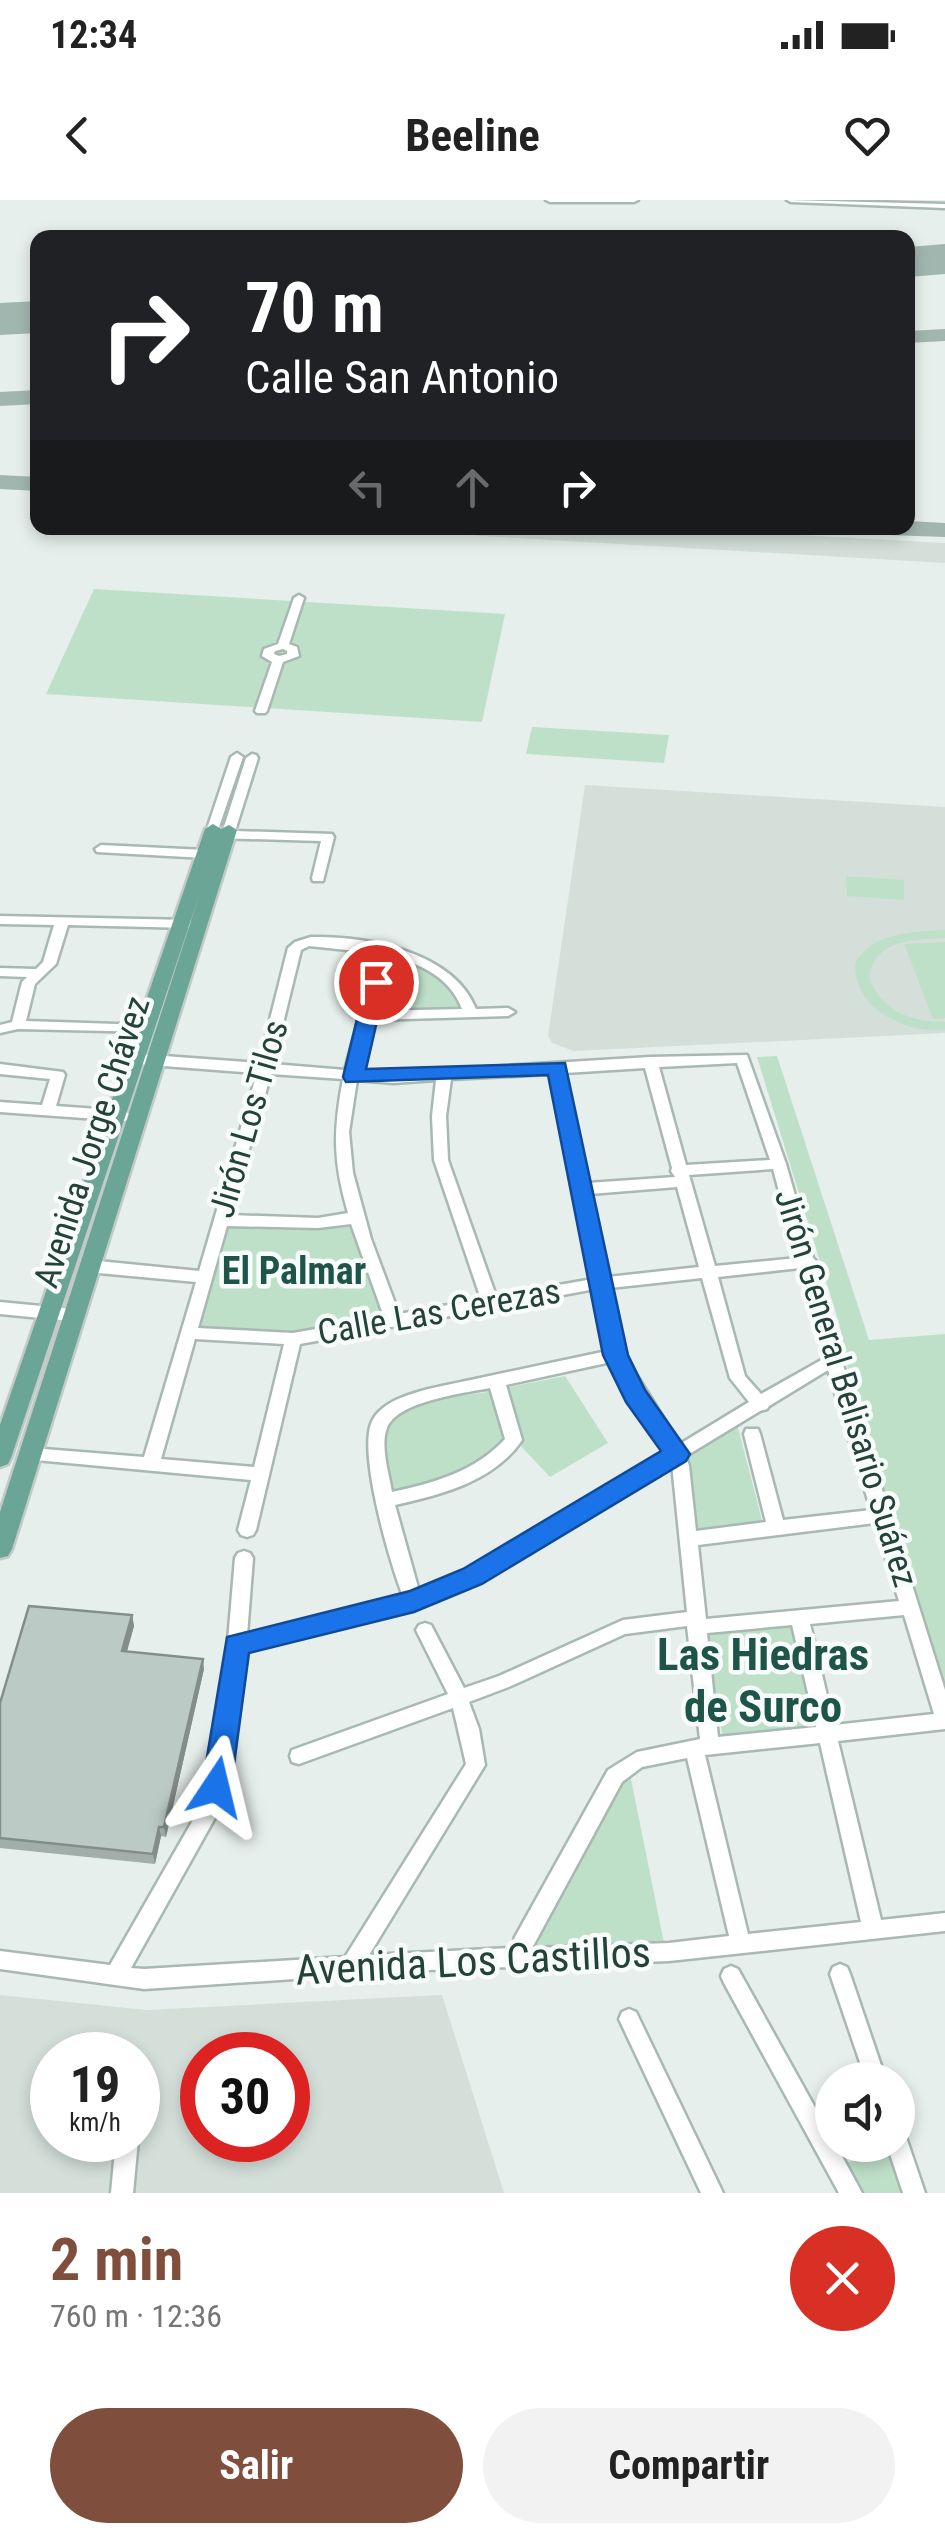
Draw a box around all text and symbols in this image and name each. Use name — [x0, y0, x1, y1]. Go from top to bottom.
text: 12:34 — [50, 13, 137, 57]
icon: back — [50, 108, 105, 163]
icon: heart — [840, 108, 895, 163]
text: Beeline — [405, 109, 540, 162]
text: 70 m — [245, 267, 384, 349]
icon: right — [80, 270, 210, 400]
text: Calle San Antonio — [245, 351, 559, 404]
icon: left — [340, 460, 395, 515]
icon: ahead — [445, 460, 500, 515]
icon: right — [550, 460, 605, 515]
pin — [334, 940, 419, 1025]
icon: arrive — [349, 955, 404, 1010]
street label: Avenida Jorge Chávez — [26, 991, 158, 1293]
street label: Jirón Los Tilos — [201, 1016, 297, 1222]
street label: Jirón General Belisario Suárez — [766, 1184, 926, 1592]
district label: El Palmar — [222, 1249, 366, 1293]
street label: Calle Las Cerezas — [315, 1270, 563, 1354]
district label: Las Hiedras de Surco — [657, 1628, 869, 1733]
position arrow — [164, 1735, 268, 1839]
street label: Avenida Los Castillos — [294, 1927, 652, 1995]
speed limit sign: 30 — [180, 2032, 310, 2162]
text: 19 — [70, 2056, 120, 2114]
map controls — [815, 2062, 915, 2162]
button: sound — [815, 2062, 915, 2162]
text: km/h — [69, 2108, 121, 2137]
text: 2 min — [50, 2224, 183, 2295]
button: close — [790, 2226, 895, 2331]
text: 760 m · 12:36 — [50, 2297, 222, 2335]
button: Salir — [50, 2408, 463, 2523]
button: Compartir — [483, 2408, 895, 2523]

